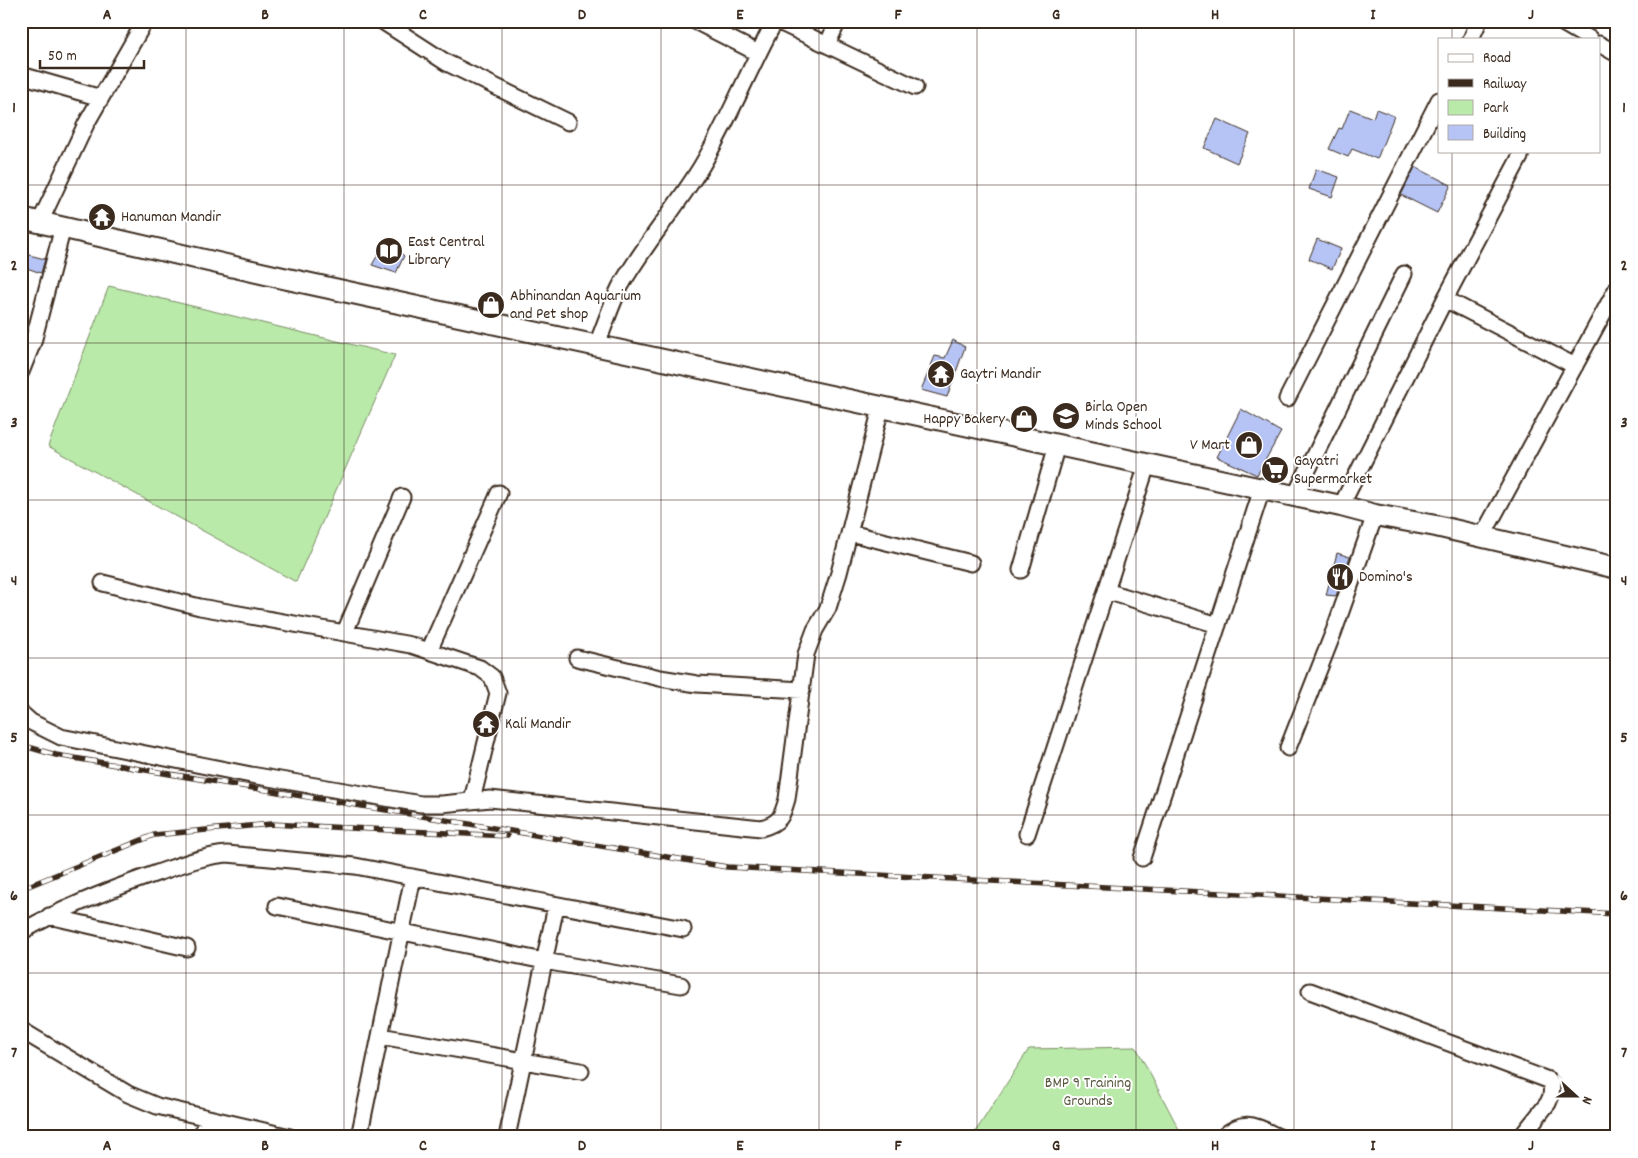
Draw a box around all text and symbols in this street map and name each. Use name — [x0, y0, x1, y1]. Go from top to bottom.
text: A — [103, 4, 112, 27]
text: B — [261, 4, 269, 27]
text: C — [419, 4, 427, 27]
text: D — [578, 4, 587, 27]
text: E — [736, 4, 744, 27]
text: F — [894, 4, 902, 27]
text: G — [1052, 4, 1060, 27]
text: H — [1211, 4, 1219, 27]
text: I — [1371, 4, 1377, 27]
text: J — [1528, 4, 1534, 27]
scale bar — [40, 38, 144, 70]
legend — [1438, 38, 1600, 152]
text: 50 m — [48, 46, 77, 68]
text: Road — [1483, 48, 1511, 70]
text: Railway — [1483, 74, 1527, 96]
text: 1 — [12, 97, 16, 120]
text: 1 — [1622, 97, 1626, 120]
text: Park — [1483, 98, 1509, 120]
text: Building — [1483, 124, 1526, 146]
temple icon: Hanuman Mandir — [87, 202, 117, 232]
place label: Hanuman Mandir — [121, 206, 221, 229]
place label: East Central Library — [408, 231, 485, 272]
library icon: East Central Library — [374, 236, 404, 266]
text: 2 — [11, 255, 18, 278]
text: 2 — [1621, 255, 1628, 278]
place label: Abhinandan Aquarium and Pet shop — [510, 285, 641, 326]
shop icon: Abhinandan Aquarium and Pet shop — [476, 290, 506, 320]
temple icon: Gaytri Mandir — [926, 359, 956, 389]
place label: Gaytri Mandir — [960, 363, 1041, 386]
place label: Birla Open Minds School — [1085, 396, 1162, 437]
school or university icon: Birla Open Minds School — [1051, 401, 1081, 431]
shop icon: Happy Bakery — [1009, 404, 1039, 434]
place label: Happy Bakery — [923, 408, 1006, 431]
text: 3 — [10, 412, 18, 435]
text: 3 — [1620, 412, 1628, 435]
shop icon: V Mart — [1234, 430, 1264, 460]
place label: V Mart — [1190, 434, 1230, 457]
place label: Gayatri Supermarket — [1294, 450, 1372, 491]
supermarket icon: Gayatri Supermarket — [1260, 455, 1290, 485]
restaurant icon: Domino's — [1325, 562, 1355, 592]
place label: Domino's — [1359, 566, 1413, 589]
text: 4 — [11, 570, 17, 593]
text: 4 — [1621, 570, 1627, 593]
temple icon: Kali Mandir — [471, 709, 501, 739]
place label: Kali Mandir — [505, 713, 571, 736]
text: 5 — [10, 727, 18, 750]
text: 5 — [1620, 727, 1628, 750]
text: 6 — [10, 885, 18, 908]
text: 6 — [1620, 885, 1628, 908]
text: 7 — [11, 1042, 17, 1065]
text: 7 — [1621, 1042, 1627, 1065]
north arrow — [1550, 1070, 1600, 1120]
park label: BMP 9 Training Grounds — [1045, 1072, 1131, 1113]
text: N — [1576, 1093, 1597, 1107]
text: A — [103, 1135, 112, 1158]
text: B — [261, 1135, 269, 1158]
text: C — [419, 1135, 427, 1158]
text: D — [578, 1135, 587, 1158]
text: E — [736, 1135, 744, 1158]
text: F — [894, 1135, 902, 1158]
text: G — [1052, 1135, 1060, 1158]
text: H — [1211, 1135, 1219, 1158]
text: I — [1371, 1135, 1377, 1158]
text: J — [1528, 1135, 1534, 1158]

